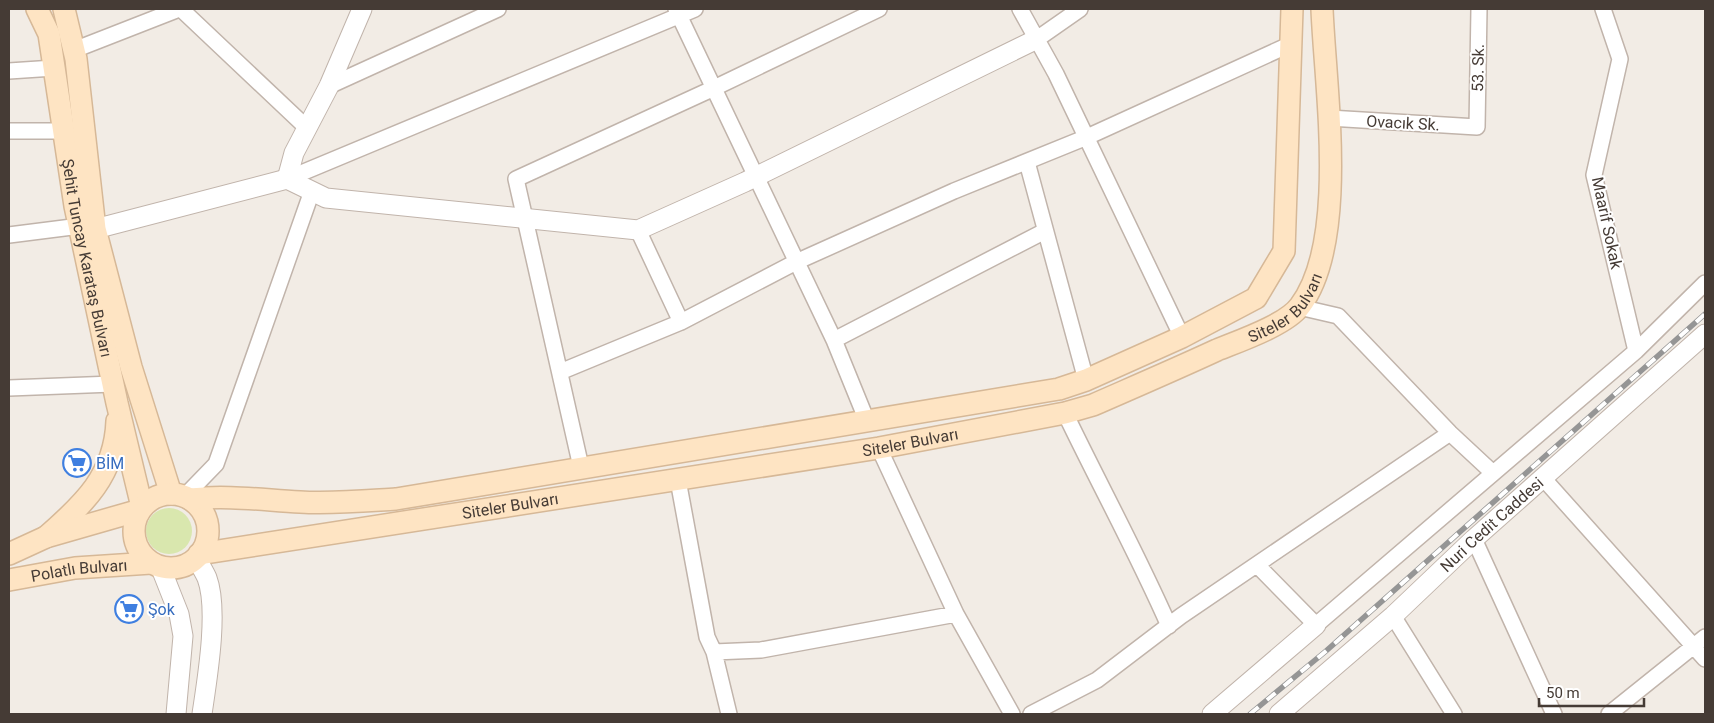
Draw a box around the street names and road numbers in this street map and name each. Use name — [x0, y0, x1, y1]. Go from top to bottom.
street label: 53. Sk. — [1468, 44, 1488, 92]
street label: Ovacık Sk. — [1366, 112, 1440, 134]
street label: Şehit Tuncay Karataş Bulvarı — [58, 158, 116, 359]
street label: Maarif Sokak — [1588, 175, 1626, 272]
street label: Siteler Bulvarı — [1245, 270, 1326, 346]
street label: Siteler Bulvarı — [861, 424, 960, 460]
street label: Nuri Cedit Caddesi — [1436, 473, 1547, 576]
street label: Siteler Bulvarı — [461, 489, 560, 522]
street label: Polatlı Bulvarı — [29, 555, 128, 585]

